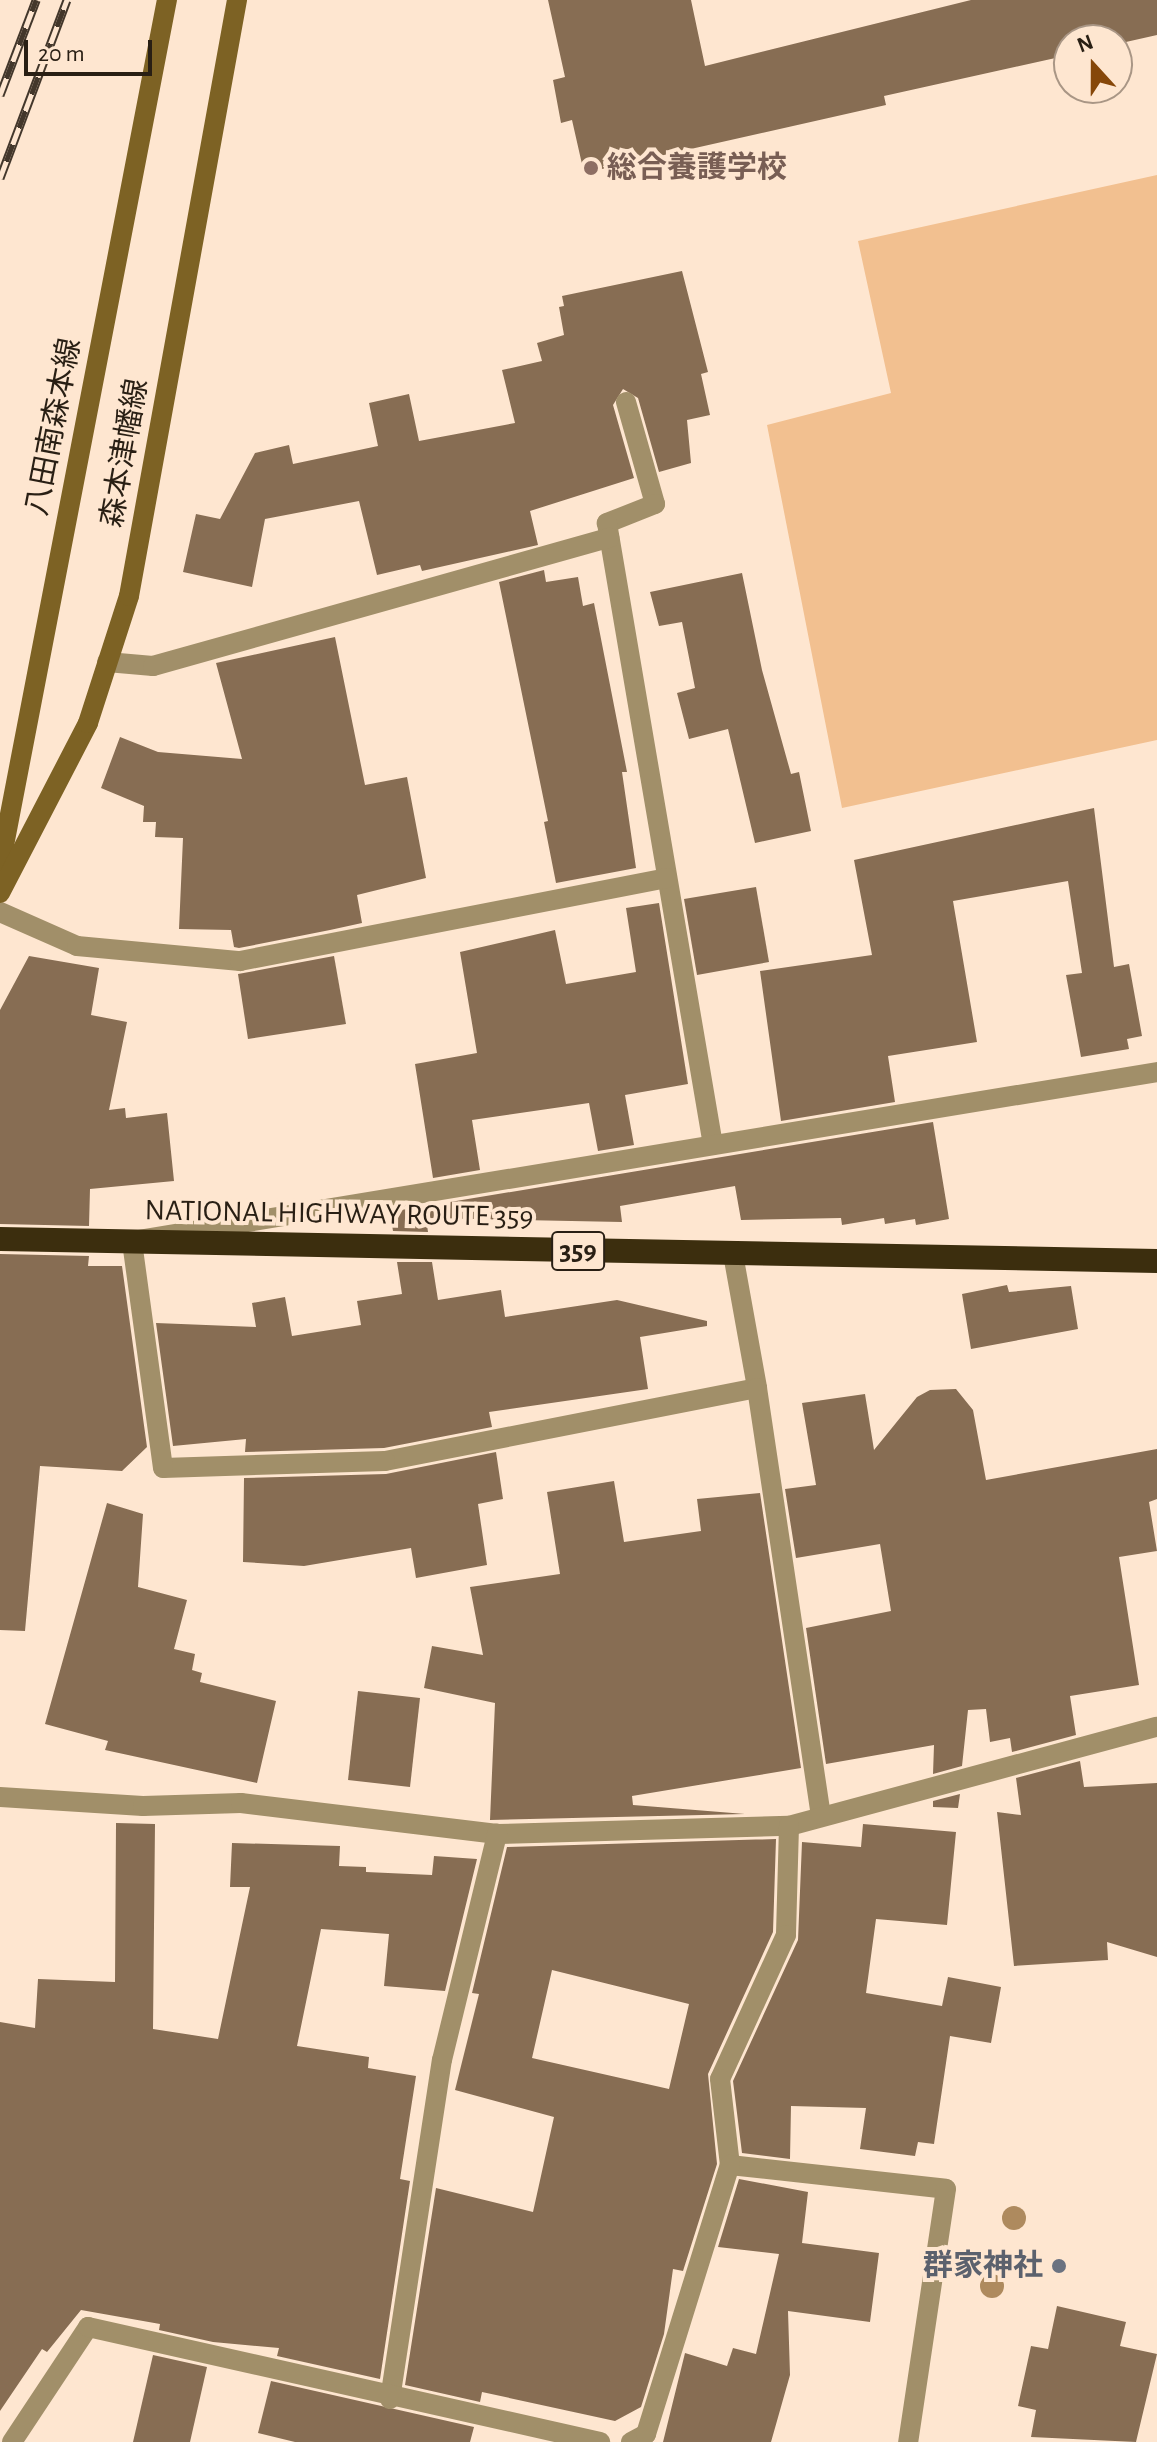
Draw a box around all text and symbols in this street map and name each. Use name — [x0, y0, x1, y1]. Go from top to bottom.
scale bar — [28, 24, 156, 74]
north arrow — [1053, 24, 1133, 104]
text: N — [1074, 30, 1096, 56]
text: 20 m — [38, 42, 85, 66]
place label: 総合養護学校 — [607, 150, 787, 186]
marker: 総合養護学校 — [582, 159, 600, 177]
street label: 八田南森本線 — [19, 335, 89, 519]
street label: 森本津幡線 — [94, 376, 156, 530]
street label: NATIONAL HIGHWAY ROUTE 359 — [144, 1193, 534, 1235]
road number: 359 — [550, 1227, 606, 1275]
place label: 群家神社 — [923, 2248, 1043, 2284]
marker: 群家神社 — [1050, 2257, 1068, 2275]

